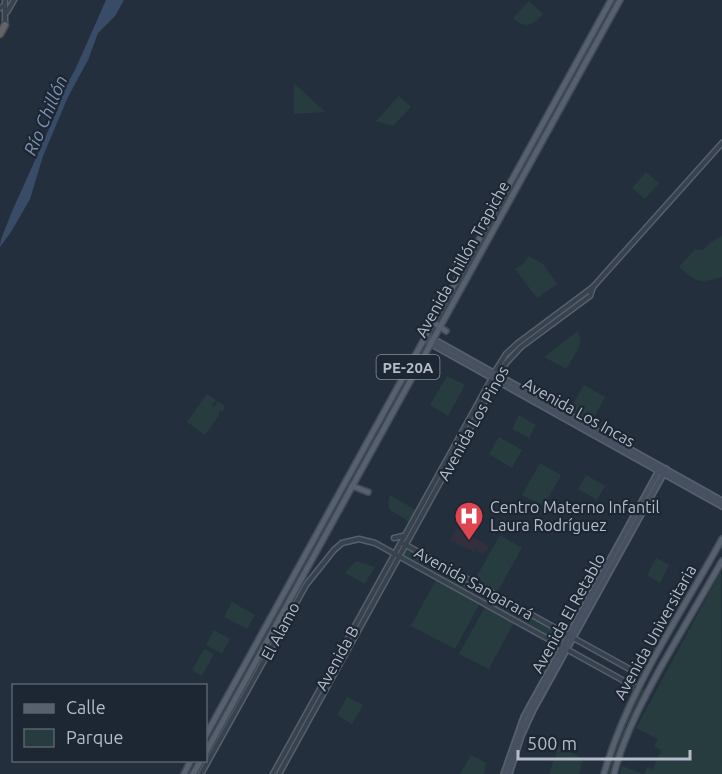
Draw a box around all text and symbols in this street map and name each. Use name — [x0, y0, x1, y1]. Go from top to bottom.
water label: Río Chillón — [19, 72, 71, 158]
street label: Avenida Chillón Trapiche — [412, 178, 512, 340]
road number: PE-20A — [376, 355, 440, 379]
street label: Avenida Los Pinos — [434, 363, 512, 483]
street label: Avenida Los Incas — [520, 374, 638, 450]
place label: Centro Materno Infantil Laura Rodríguez — [490, 498, 660, 534]
hospital icon: Centro Materno Infantil Laura Rodríguez — [453, 500, 485, 542]
street label: Avenida Sangarará — [412, 543, 536, 623]
street label: Avenida El Retablo — [528, 550, 608, 676]
street label: Avenida Universitaria — [610, 562, 700, 702]
street label: El Alamo — [257, 599, 303, 663]
street label: Avenida B — [312, 622, 362, 694]
legend — [12, 684, 207, 762]
text: Calle — [66, 697, 106, 717]
scale bar — [518, 723, 690, 761]
text: Parque — [66, 727, 123, 747]
text: 500 m — [527, 733, 577, 753]

